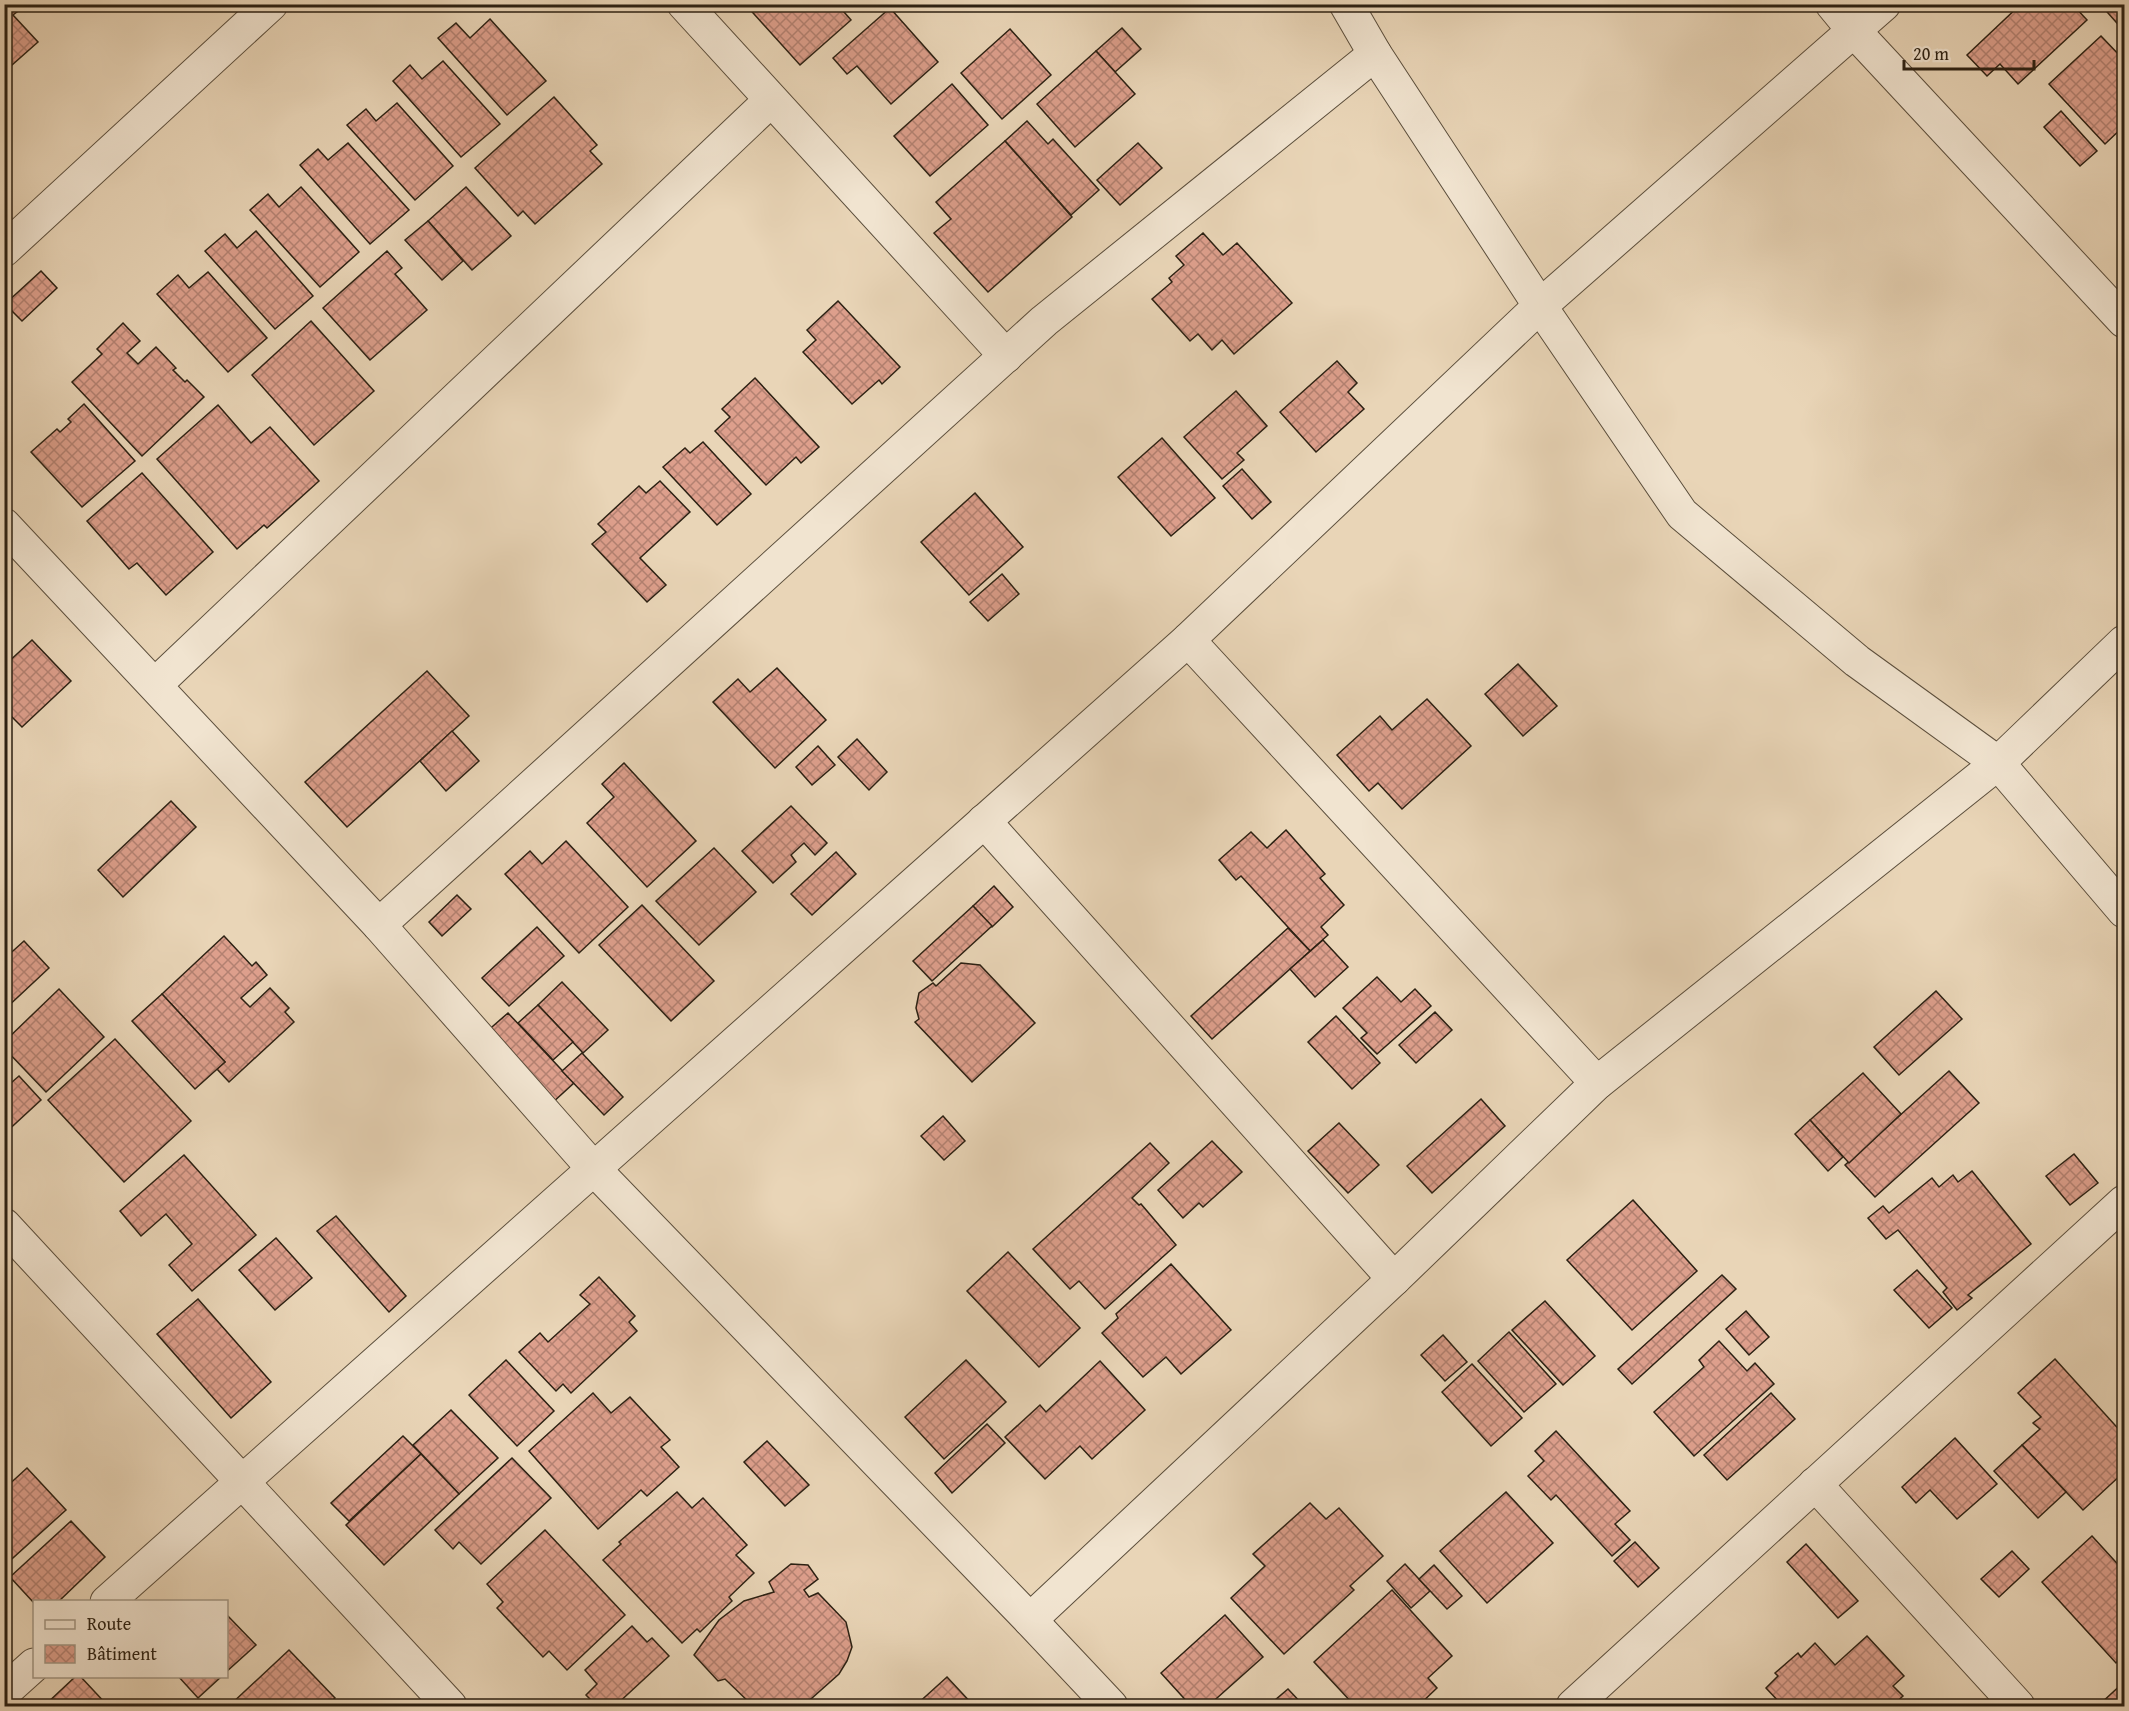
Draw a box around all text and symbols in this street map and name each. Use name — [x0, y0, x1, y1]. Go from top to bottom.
scale bar — [1904, 33, 2034, 71]
text: 20 m — [1913, 40, 1949, 67]
legend — [33, 1600, 228, 1678]
text: Route — [87, 1610, 131, 1637]
text: Bâtiment — [87, 1640, 157, 1667]

